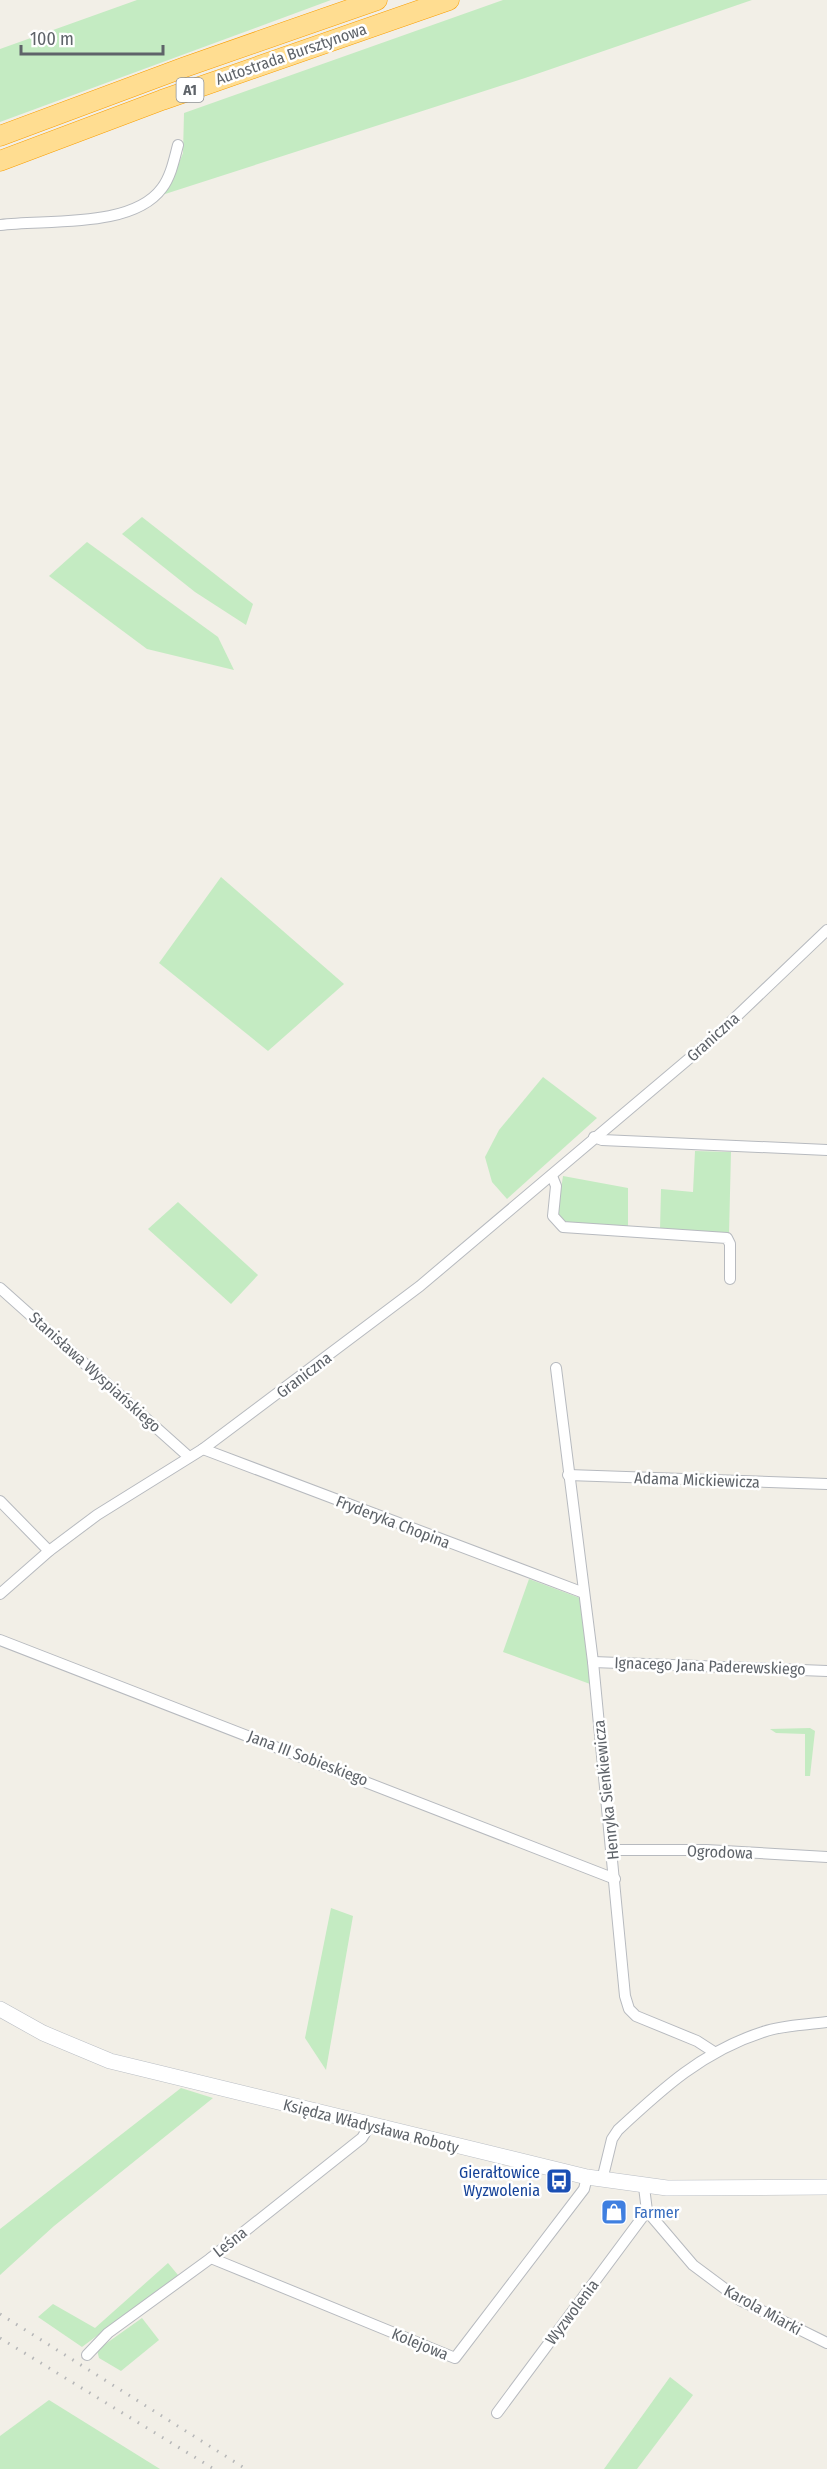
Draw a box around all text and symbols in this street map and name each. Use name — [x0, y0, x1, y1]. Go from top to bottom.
scale bar — [21, 18, 164, 56]
street label: Autostrada Bursztynowa — [213, 19, 369, 89]
text: 100 m — [30, 28, 74, 50]
road number: A1 — [176, 78, 204, 102]
street label: Graniczna — [683, 1008, 743, 1065]
street label: Stanisława Wyspiańskiego — [25, 1308, 165, 1436]
street label: Graniczna — [273, 1348, 335, 1402]
street label: Adama Mickiewicza — [634, 1468, 760, 1492]
street label: Fryderyka Chopina — [333, 1491, 453, 1553]
street label: Ignacego Jana Paderewskiego — [614, 1653, 806, 1679]
street label: Henryka Sienkiewicza — [589, 1719, 623, 1861]
street label: Jana III Sobieskiego — [245, 1726, 371, 1790]
street label: Ogrodowa — [687, 1841, 754, 1863]
street label: Księdza Władysława Roboty — [281, 2095, 462, 2157]
place label: Gierałtowice Wyzwolenia — [459, 2163, 540, 2200]
bus stop icon: Gierałtowice Wyzwolenia — [544, 2166, 574, 2196]
shop icon: Farmer — [599, 2197, 629, 2227]
place label: Farmer — [634, 2203, 680, 2222]
street label: Leśna — [209, 2223, 251, 2261]
street label: Wyzwolenia — [541, 2276, 603, 2348]
street label: Karola Miarki — [721, 2281, 805, 2339]
street label: Kolejowa — [389, 2324, 451, 2364]

